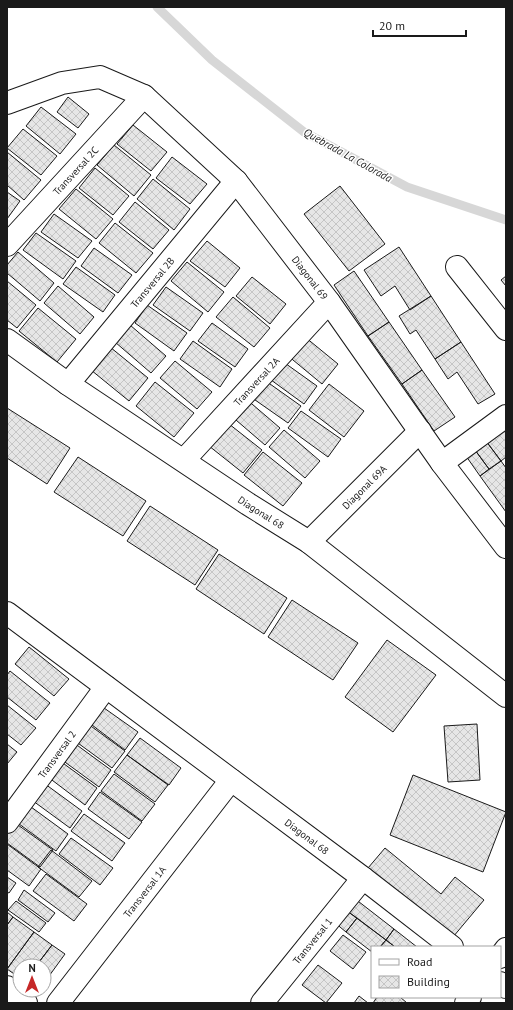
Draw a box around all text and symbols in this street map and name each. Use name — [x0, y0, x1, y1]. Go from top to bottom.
scale bar — [373, 12, 466, 38]
text: 20 m — [379, 18, 405, 33]
water label: Quebrada La Colorada — [301, 125, 395, 185]
street label: Transversal 2C — [50, 143, 101, 198]
street label: Diagonal 69 — [289, 253, 331, 302]
street label: Transversal 2B — [127, 254, 177, 310]
street label: Transversal 2A — [231, 354, 282, 408]
street label: Diagonal 69A — [339, 462, 389, 512]
street label: Diagonal 68 — [236, 493, 287, 531]
street label: Transversal 2 — [35, 728, 78, 781]
street label: Diagonal 68 — [282, 816, 332, 857]
street label: Transversal 1A — [120, 863, 169, 920]
street label: Transversal 1 — [290, 915, 335, 967]
legend — [371, 946, 501, 998]
text: Road — [407, 954, 432, 969]
north arrow — [12, 958, 52, 998]
text: N — [28, 961, 36, 975]
text: Building — [407, 974, 450, 989]

